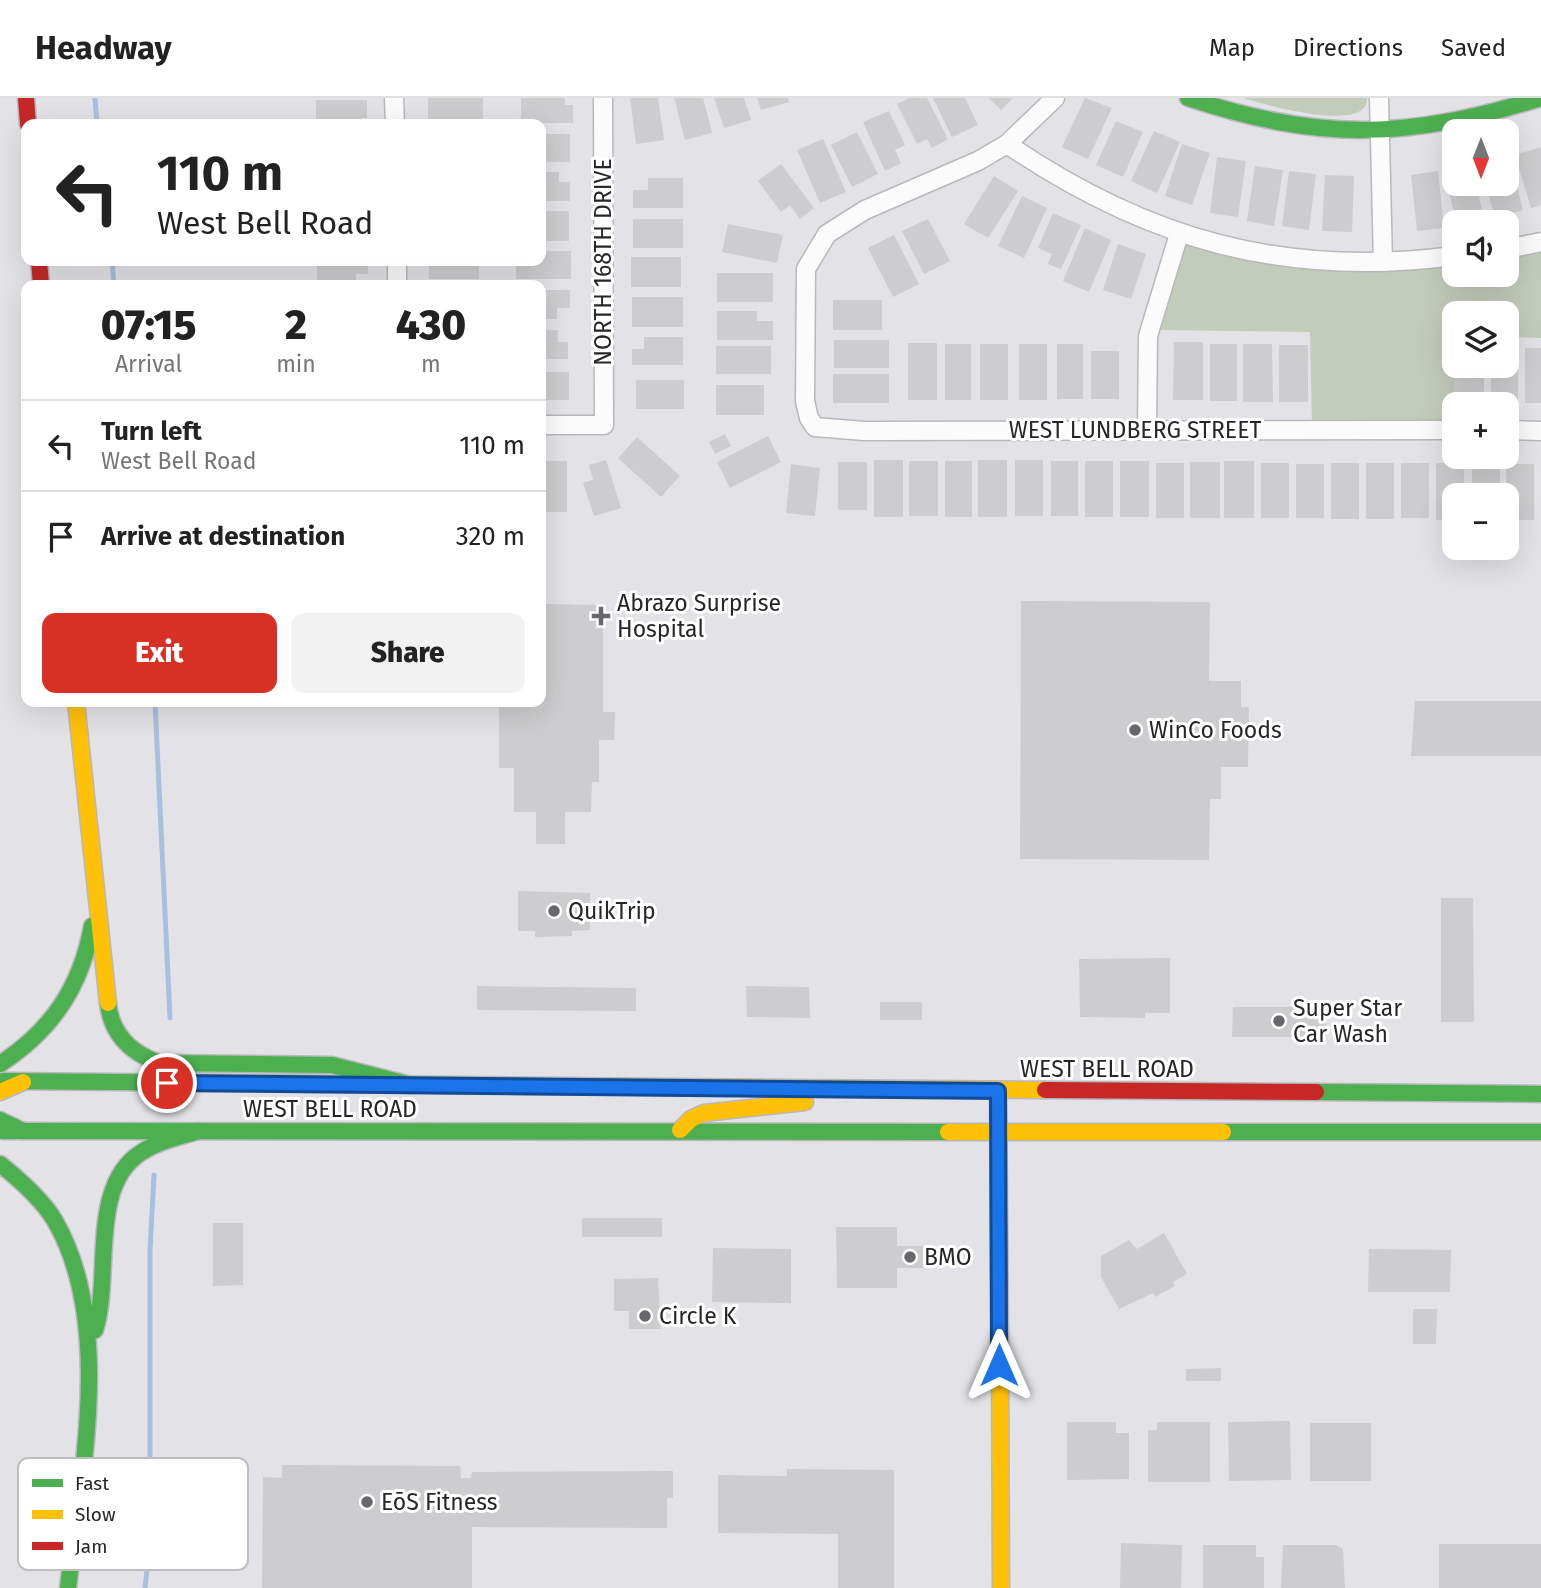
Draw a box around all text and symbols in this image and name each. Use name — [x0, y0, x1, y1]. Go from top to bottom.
text: Headway — [35, 28, 172, 68]
text: Map — [1209, 34, 1255, 62]
text: Directions — [1293, 34, 1403, 62]
text: Saved — [1441, 34, 1506, 62]
north arrow — [1442, 119, 1519, 196]
map controls — [1442, 119, 1519, 560]
text: 110 m — [157, 144, 283, 203]
icon: left — [42, 147, 133, 238]
street label: NORTH 168TH DRIVE — [589, 158, 617, 366]
text: West Bell Road — [157, 204, 373, 242]
button: sound — [1442, 210, 1519, 287]
text: 07:15 — [101, 300, 196, 350]
text: 2 — [285, 300, 307, 350]
text: 430 — [396, 300, 466, 350]
button: layers — [1442, 301, 1519, 378]
text: Arrival — [115, 350, 182, 378]
text: min — [276, 350, 316, 378]
text: m — [421, 350, 441, 378]
button: + — [1442, 392, 1519, 469]
text: Turn left — [101, 416, 202, 447]
street label: WEST LUNDBERG STREET — [1009, 416, 1261, 444]
icon: left — [42, 427, 80, 465]
text: 110 m — [459, 430, 525, 461]
text: West Bell Road — [101, 447, 257, 475]
button: − — [1442, 483, 1519, 560]
icon: arrive — [42, 518, 80, 556]
text: Arrive at destination — [101, 521, 345, 552]
text: 320 m — [456, 521, 525, 552]
place label: Abrazo Surprise Hospital — [617, 589, 781, 643]
marker: Abrazo Surprise Hospital — [591, 606, 611, 626]
button: Exit — [42, 613, 277, 693]
button: Share — [291, 613, 525, 693]
place label: WinCo Foods — [1149, 716, 1282, 744]
marker: WinCo Foods — [1127, 722, 1143, 738]
place label: QuikTrip — [568, 897, 656, 925]
marker: QuikTrip — [546, 903, 562, 919]
place label: Super Star Car Wash — [1293, 994, 1402, 1048]
marker: Super Star Car Wash — [1271, 1013, 1287, 1029]
pin — [137, 1053, 197, 1113]
street label: WEST BELL ROAD — [1020, 1055, 1194, 1083]
icon: arrive — [148, 1064, 186, 1102]
street label: WEST BELL ROAD — [243, 1095, 417, 1123]
place label: BMO — [924, 1243, 972, 1271]
marker: BMO — [902, 1249, 918, 1265]
place label: Circle K — [659, 1302, 737, 1330]
marker: Circle K — [637, 1308, 653, 1324]
position arrow — [962, 1328, 1036, 1402]
legend — [18, 1458, 248, 1570]
text: Fast — [75, 1472, 109, 1495]
place label: EōS Fitness — [381, 1488, 497, 1516]
marker: EōS Fitness — [359, 1494, 375, 1510]
text: Slow — [75, 1503, 116, 1526]
text: Jam — [75, 1535, 107, 1558]

